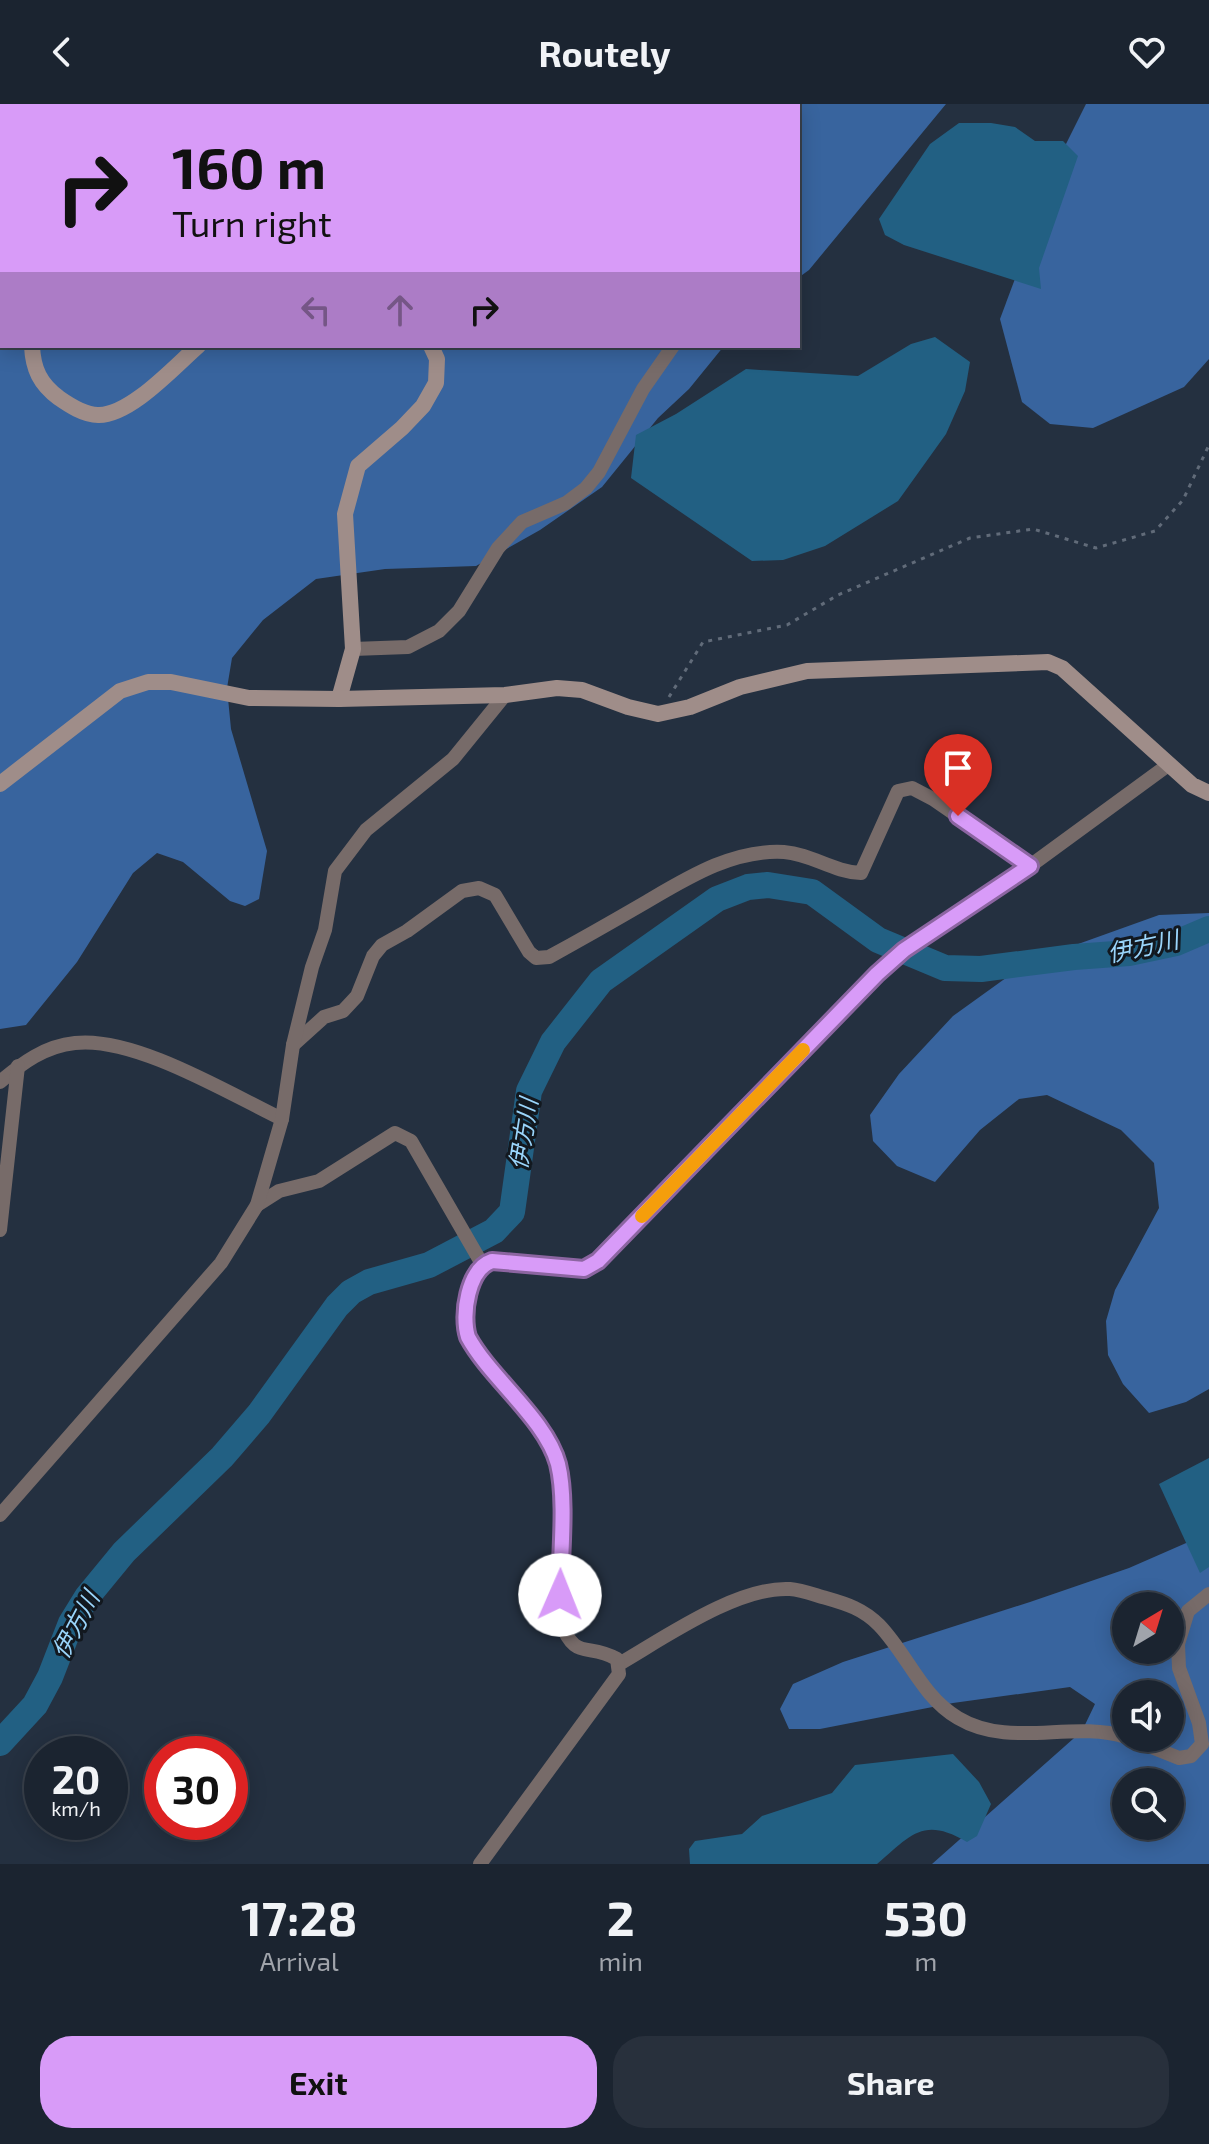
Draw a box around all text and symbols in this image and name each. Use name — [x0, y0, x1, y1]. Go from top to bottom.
icon: back — [40, 30, 84, 74]
icon: heart — [1125, 30, 1169, 74]
text: Routely — [538, 31, 671, 74]
text: 160 m — [172, 133, 326, 200]
icon: right — [40, 136, 144, 240]
text: Turn right — [172, 201, 332, 244]
icon: left — [294, 288, 338, 332]
icon: ahead — [378, 288, 422, 332]
icon: right — [462, 288, 506, 332]
pin — [924, 734, 992, 816]
icon: arrive — [936, 746, 980, 790]
water label: 伊方川 — [1104, 923, 1184, 967]
water label: 伊方川 — [503, 1093, 543, 1172]
position arrow — [518, 1553, 602, 1637]
water label: 伊方川 — [45, 1583, 106, 1663]
north arrow — [1112, 1592, 1184, 1664]
map controls — [1112, 1592, 1184, 1840]
button: sound — [1112, 1680, 1184, 1752]
speed limit sign: 30 — [144, 1736, 248, 1840]
text: 20 — [52, 1754, 100, 1802]
button: search — [1112, 1768, 1184, 1840]
text: km/h — [51, 1796, 101, 1820]
text: 17:28 — [241, 1888, 357, 1946]
text: 2 — [607, 1888, 635, 1946]
text: 530 — [884, 1888, 968, 1946]
text: Arrival — [260, 1945, 339, 1976]
text: min — [598, 1945, 643, 1976]
text: m — [914, 1945, 937, 1976]
button: Exit — [40, 2036, 597, 2128]
button: Share — [613, 2036, 1169, 2128]

